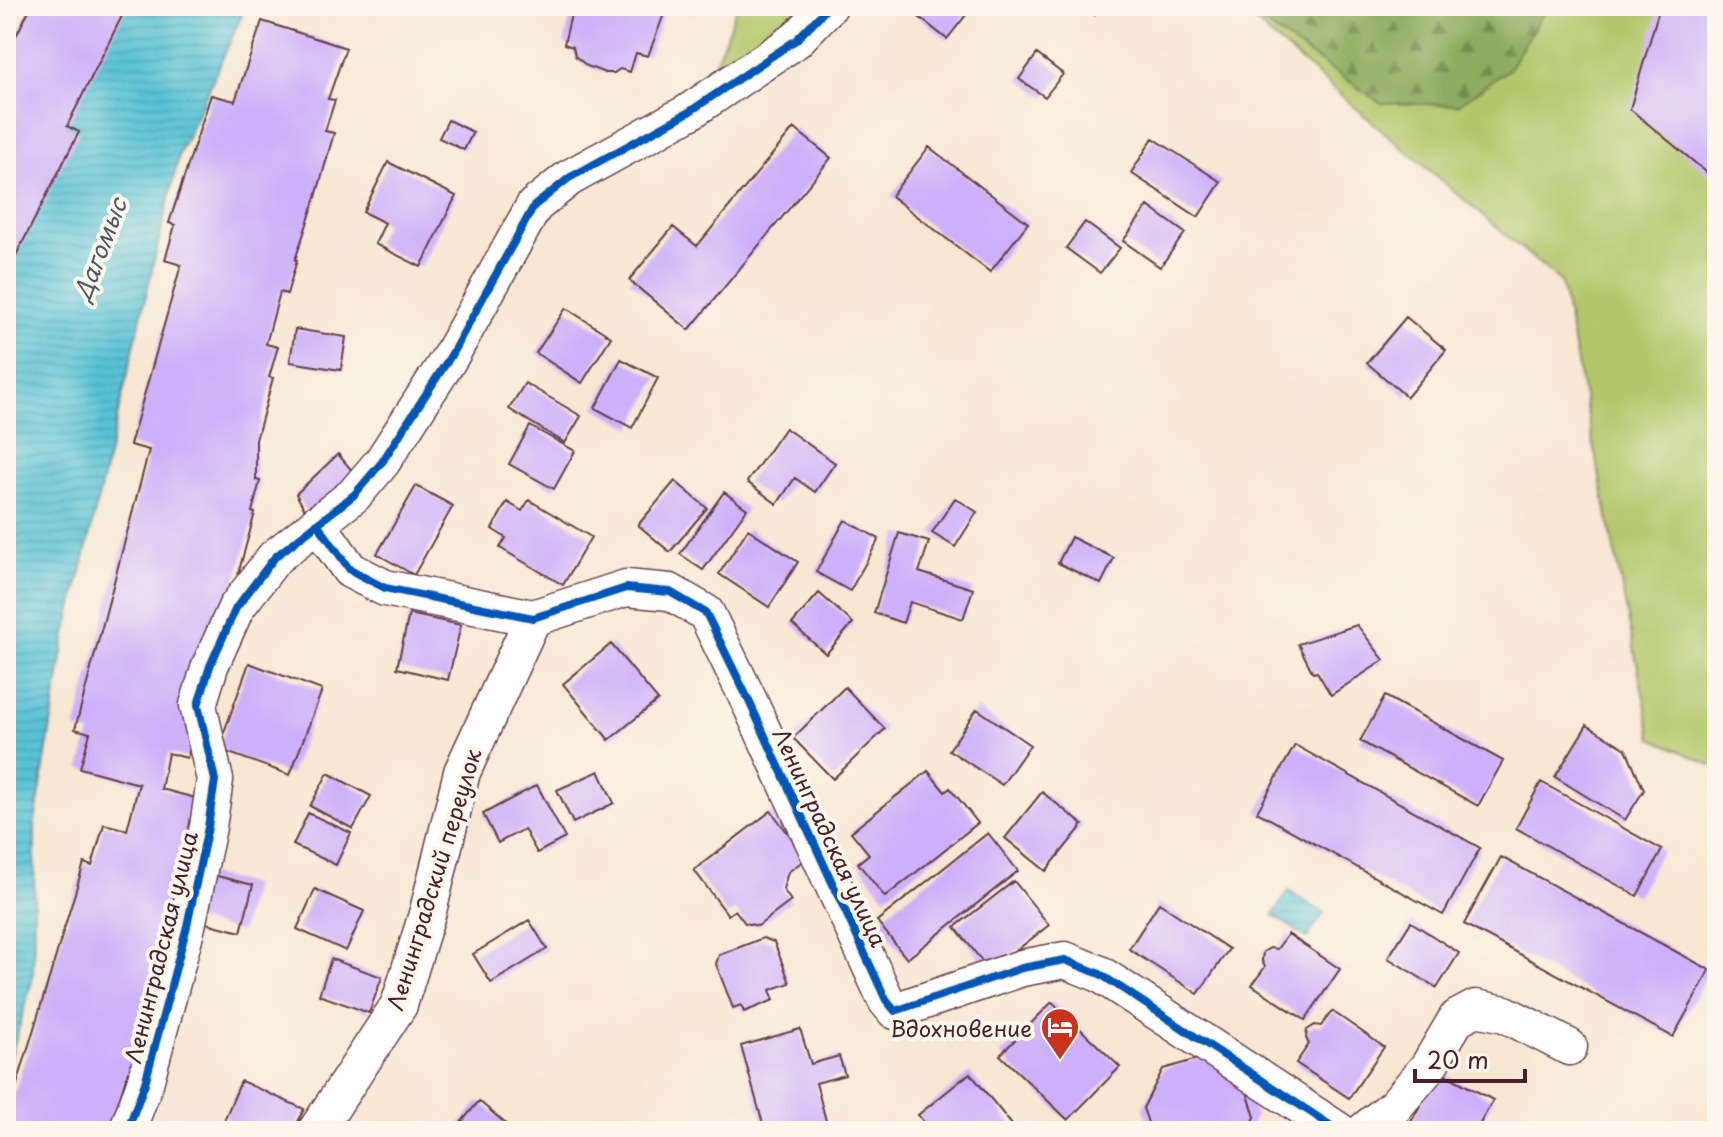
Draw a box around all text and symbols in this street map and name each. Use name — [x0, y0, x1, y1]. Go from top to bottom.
water label: Дагомыс — [62, 191, 136, 307]
street label: Ленинградская улица — [766, 722, 896, 952]
street label: Ленинградский переулок — [377, 743, 489, 1014]
street label: Ленинградская улица — [115, 827, 205, 1066]
hotel icon: Вдохновение — [1039, 1006, 1081, 1061]
place label: Вдохновение — [890, 1011, 1032, 1044]
scale bar — [1415, 1033, 1525, 1083]
text: 20 m — [1427, 1041, 1489, 1077]

